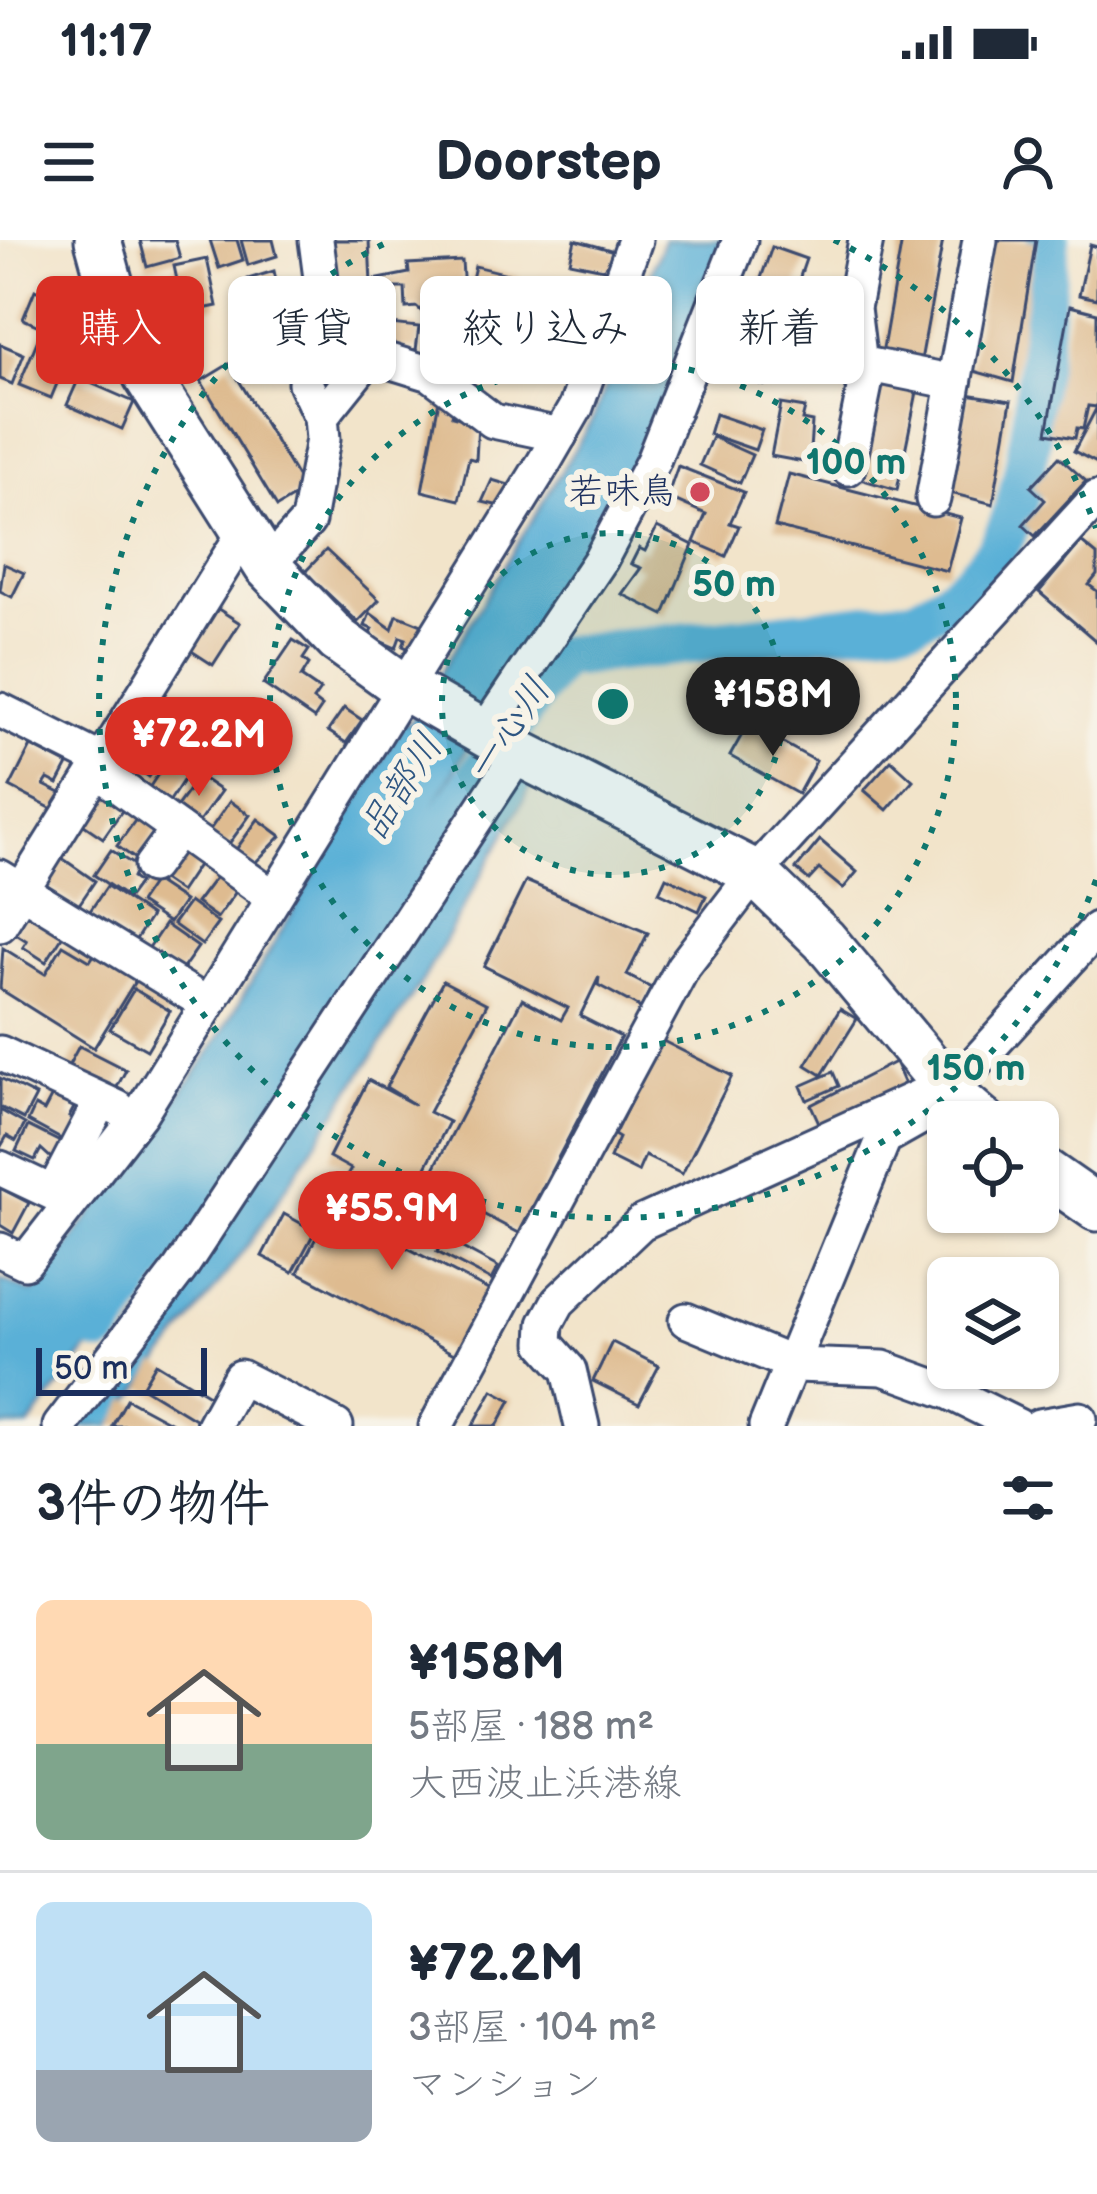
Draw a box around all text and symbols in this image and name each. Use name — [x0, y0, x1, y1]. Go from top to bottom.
text: 11:17 — [60, 15, 152, 70]
icon: menu — [36, 129, 102, 195]
icon: person — [995, 129, 1061, 195]
text: Doorstep — [435, 130, 662, 195]
chip: 購入 — [36, 276, 204, 384]
chip: 賃貸 — [228, 276, 396, 384]
chip: 絞り込み — [420, 276, 672, 384]
chip: 新着 — [696, 276, 864, 384]
text: 100 m — [806, 442, 906, 485]
place label: 若味鳥 — [568, 471, 676, 514]
marker: 若味鳥 — [687, 479, 713, 505]
text: 50 m — [692, 564, 776, 607]
pin: ¥158M — [689, 657, 857, 759]
water label: 一心川 — [457, 668, 561, 792]
text: ¥158M — [713, 672, 833, 719]
centre of rings — [592, 683, 634, 725]
pin: ¥72.2M — [101, 697, 297, 799]
text: ¥72.2M — [132, 712, 266, 759]
water label: 品部川 — [350, 725, 454, 849]
text: 150 m — [927, 1048, 1025, 1091]
map controls — [927, 1101, 1059, 1389]
button: locate — [927, 1101, 1059, 1233]
pin: ¥55.9M — [294, 1171, 490, 1273]
text: ¥55.9M — [325, 1186, 459, 1233]
button: layers — [927, 1257, 1059, 1389]
scale bar — [36, 1342, 207, 1395]
text: 50 m — [54, 1349, 129, 1389]
icon: filters — [995, 1465, 1061, 1531]
text: 3件の物件 — [36, 1474, 270, 1535]
text: ¥158M — [408, 1633, 565, 1694]
icon: home — [132, 1648, 276, 1792]
text: 5部屋 · 188 m² — [408, 1704, 654, 1751]
text: 大西波止浜港線 — [408, 1761, 681, 1808]
text: ¥72.2M — [408, 1934, 584, 1995]
icon: home — [132, 1950, 276, 2094]
text: 3部屋 · 104 m² — [408, 2005, 657, 2052]
text: マンション — [408, 2062, 601, 2109]

